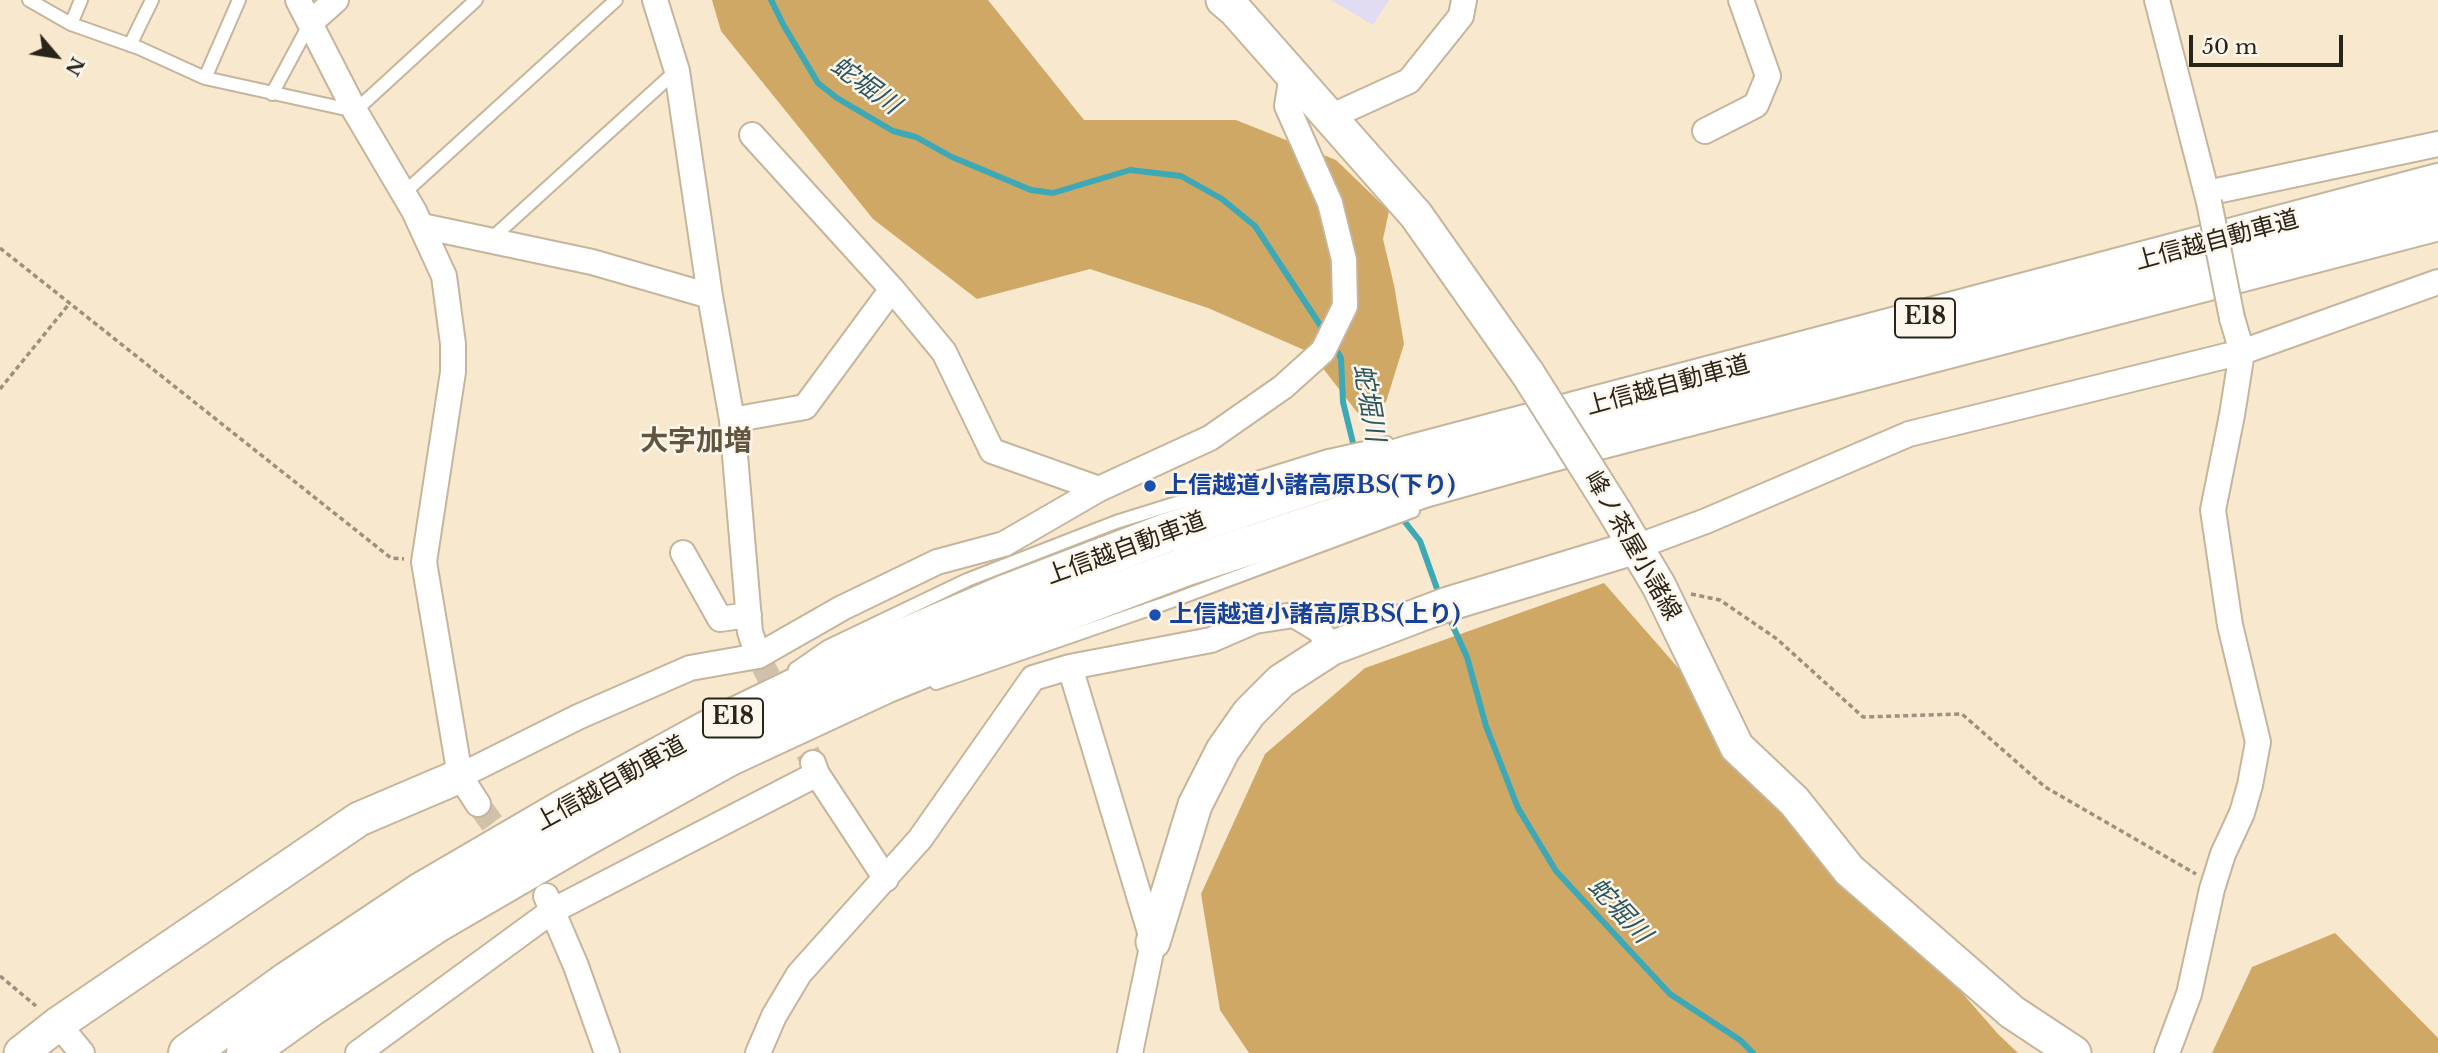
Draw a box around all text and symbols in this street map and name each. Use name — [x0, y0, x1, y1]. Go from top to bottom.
north arrow — [21, 21, 91, 91]
scale bar — [2193, 21, 2347, 65]
text: 50 m — [2202, 34, 2257, 60]
water label: 蛇堀川 — [824, 50, 906, 122]
text: N — [60, 53, 89, 80]
street label: 上信越自動車道 — [2132, 205, 2302, 277]
road number: E18 — [1895, 298, 1955, 338]
street label: 上信越自動車道 — [1583, 350, 1753, 422]
water label: 蛇堀川 — [1346, 362, 1390, 444]
district label: 大字加増 — [640, 425, 752, 459]
street label: 峰ノ茶屋小諸線 — [1578, 466, 1686, 626]
place label: 上信越道小諸高原BS(下り) — [1164, 472, 1456, 500]
marker: 上信越道小諸高原BS(下り) — [1142, 478, 1158, 494]
street label: 上信越自動車道 — [1042, 507, 1210, 591]
place label: 上信越道小諸高原BS(上り) — [1169, 601, 1461, 629]
marker: 上信越道小諸高原BS(上り) — [1147, 607, 1163, 623]
road number: E18 — [703, 698, 763, 738]
street label: 上信越自動車道 — [531, 731, 691, 837]
water label: 蛇堀川 — [1581, 872, 1657, 950]

